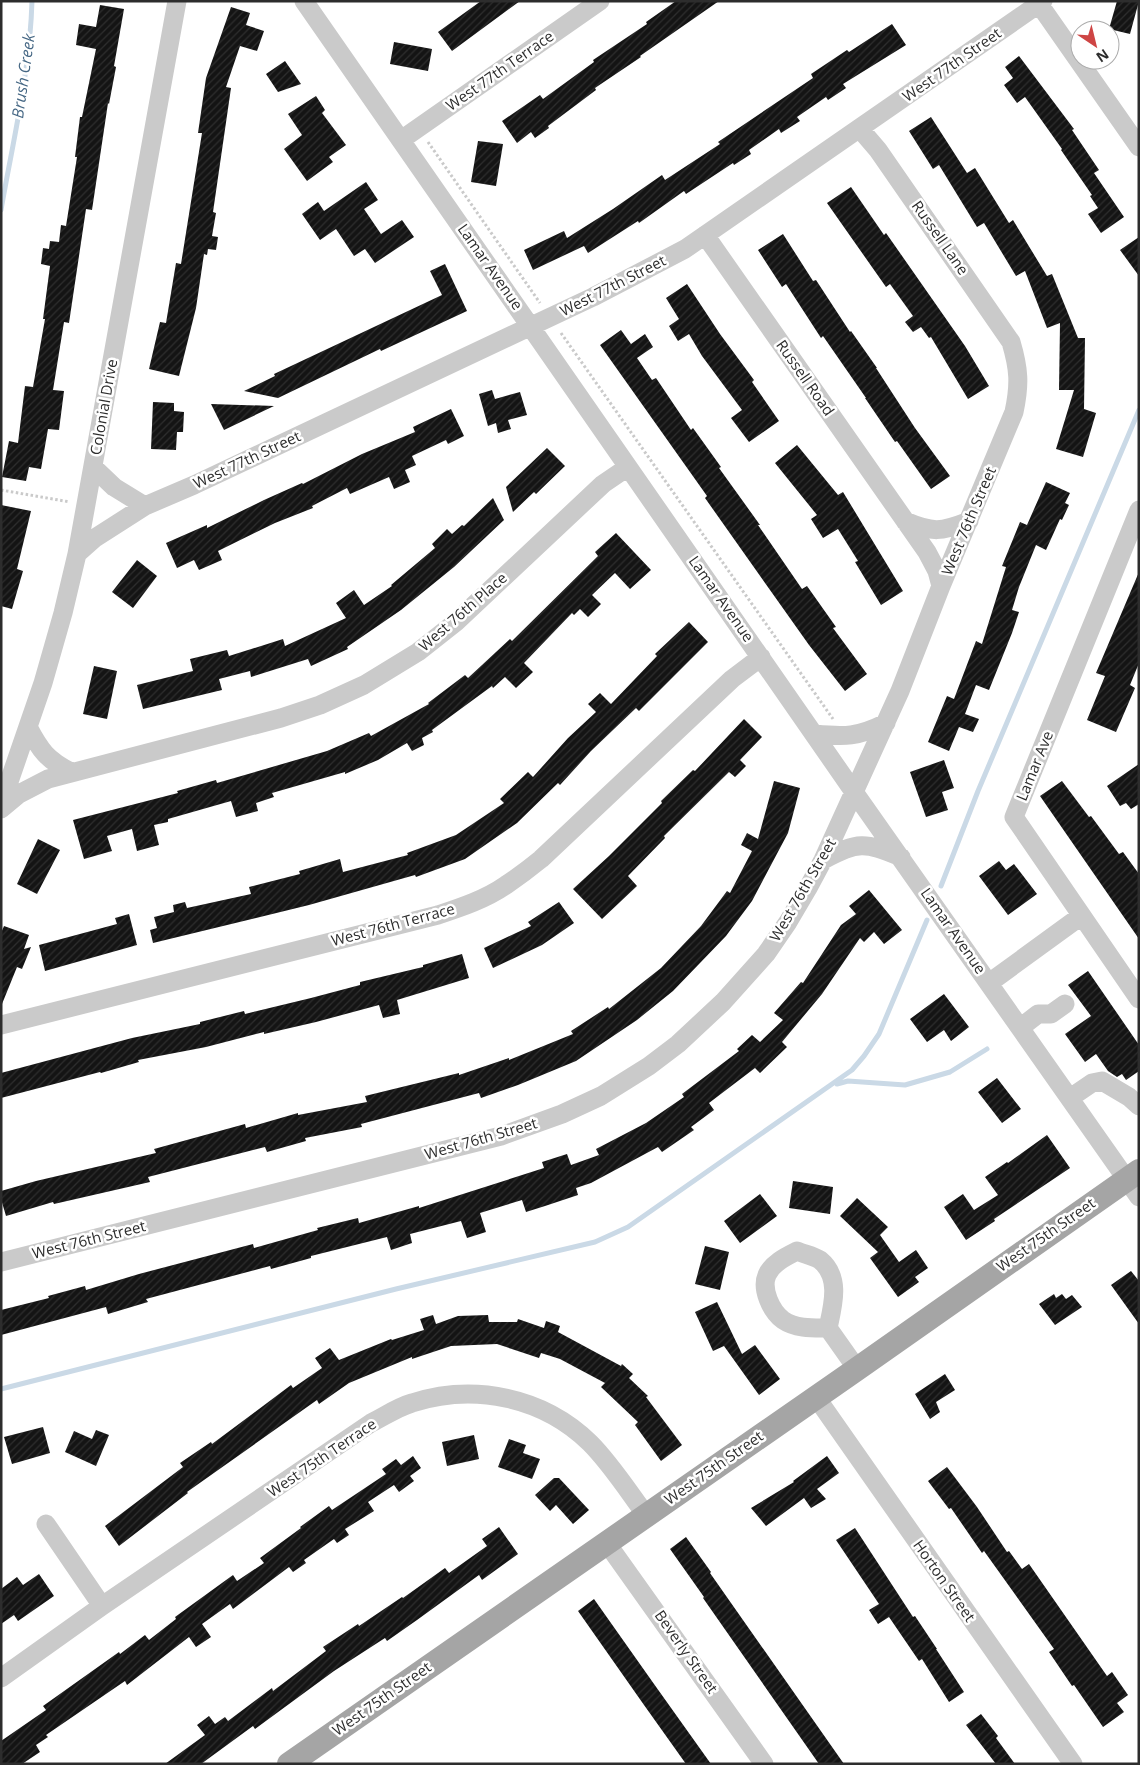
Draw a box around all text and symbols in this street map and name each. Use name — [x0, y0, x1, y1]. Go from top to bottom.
north arrow — [1070, 20, 1120, 70]
street label: West 77th Street — [898, 23, 1005, 106]
street label: West 77th Terrace — [442, 26, 557, 115]
water label: Brush Creek — [6, 31, 40, 120]
text: N — [1093, 45, 1113, 67]
street label: Russell Lane — [908, 196, 974, 279]
street label: Lamar Avenue — [454, 219, 528, 313]
street label: West 77th Street — [556, 250, 669, 320]
street label: Russell Road — [772, 335, 839, 419]
street label: Colonial Drive — [85, 357, 121, 456]
street label: West 77th Street — [190, 425, 303, 493]
street label: West 76th Street — [936, 463, 1000, 578]
street label: Lamar Avenue — [685, 551, 759, 645]
street label: West 76th Place — [414, 567, 511, 655]
street label: Lamar Ave — [1011, 728, 1057, 804]
street label: West 76th Street — [764, 834, 840, 945]
street label: Lamar Avenue — [917, 883, 991, 977]
street label: West 76th Terrace — [329, 898, 457, 950]
street label: West 76th Street — [422, 1112, 539, 1164]
street label: West 75th Street — [992, 1193, 1099, 1276]
street label: West 76th Street — [30, 1215, 148, 1263]
street label: West 75th Terrace — [263, 1413, 380, 1501]
street label: West 75th Street — [660, 1426, 767, 1509]
street label: Horton Street — [909, 1536, 980, 1625]
street label: Beverly Street — [651, 1606, 723, 1697]
street label: West 75th Street — [328, 1657, 435, 1740]

